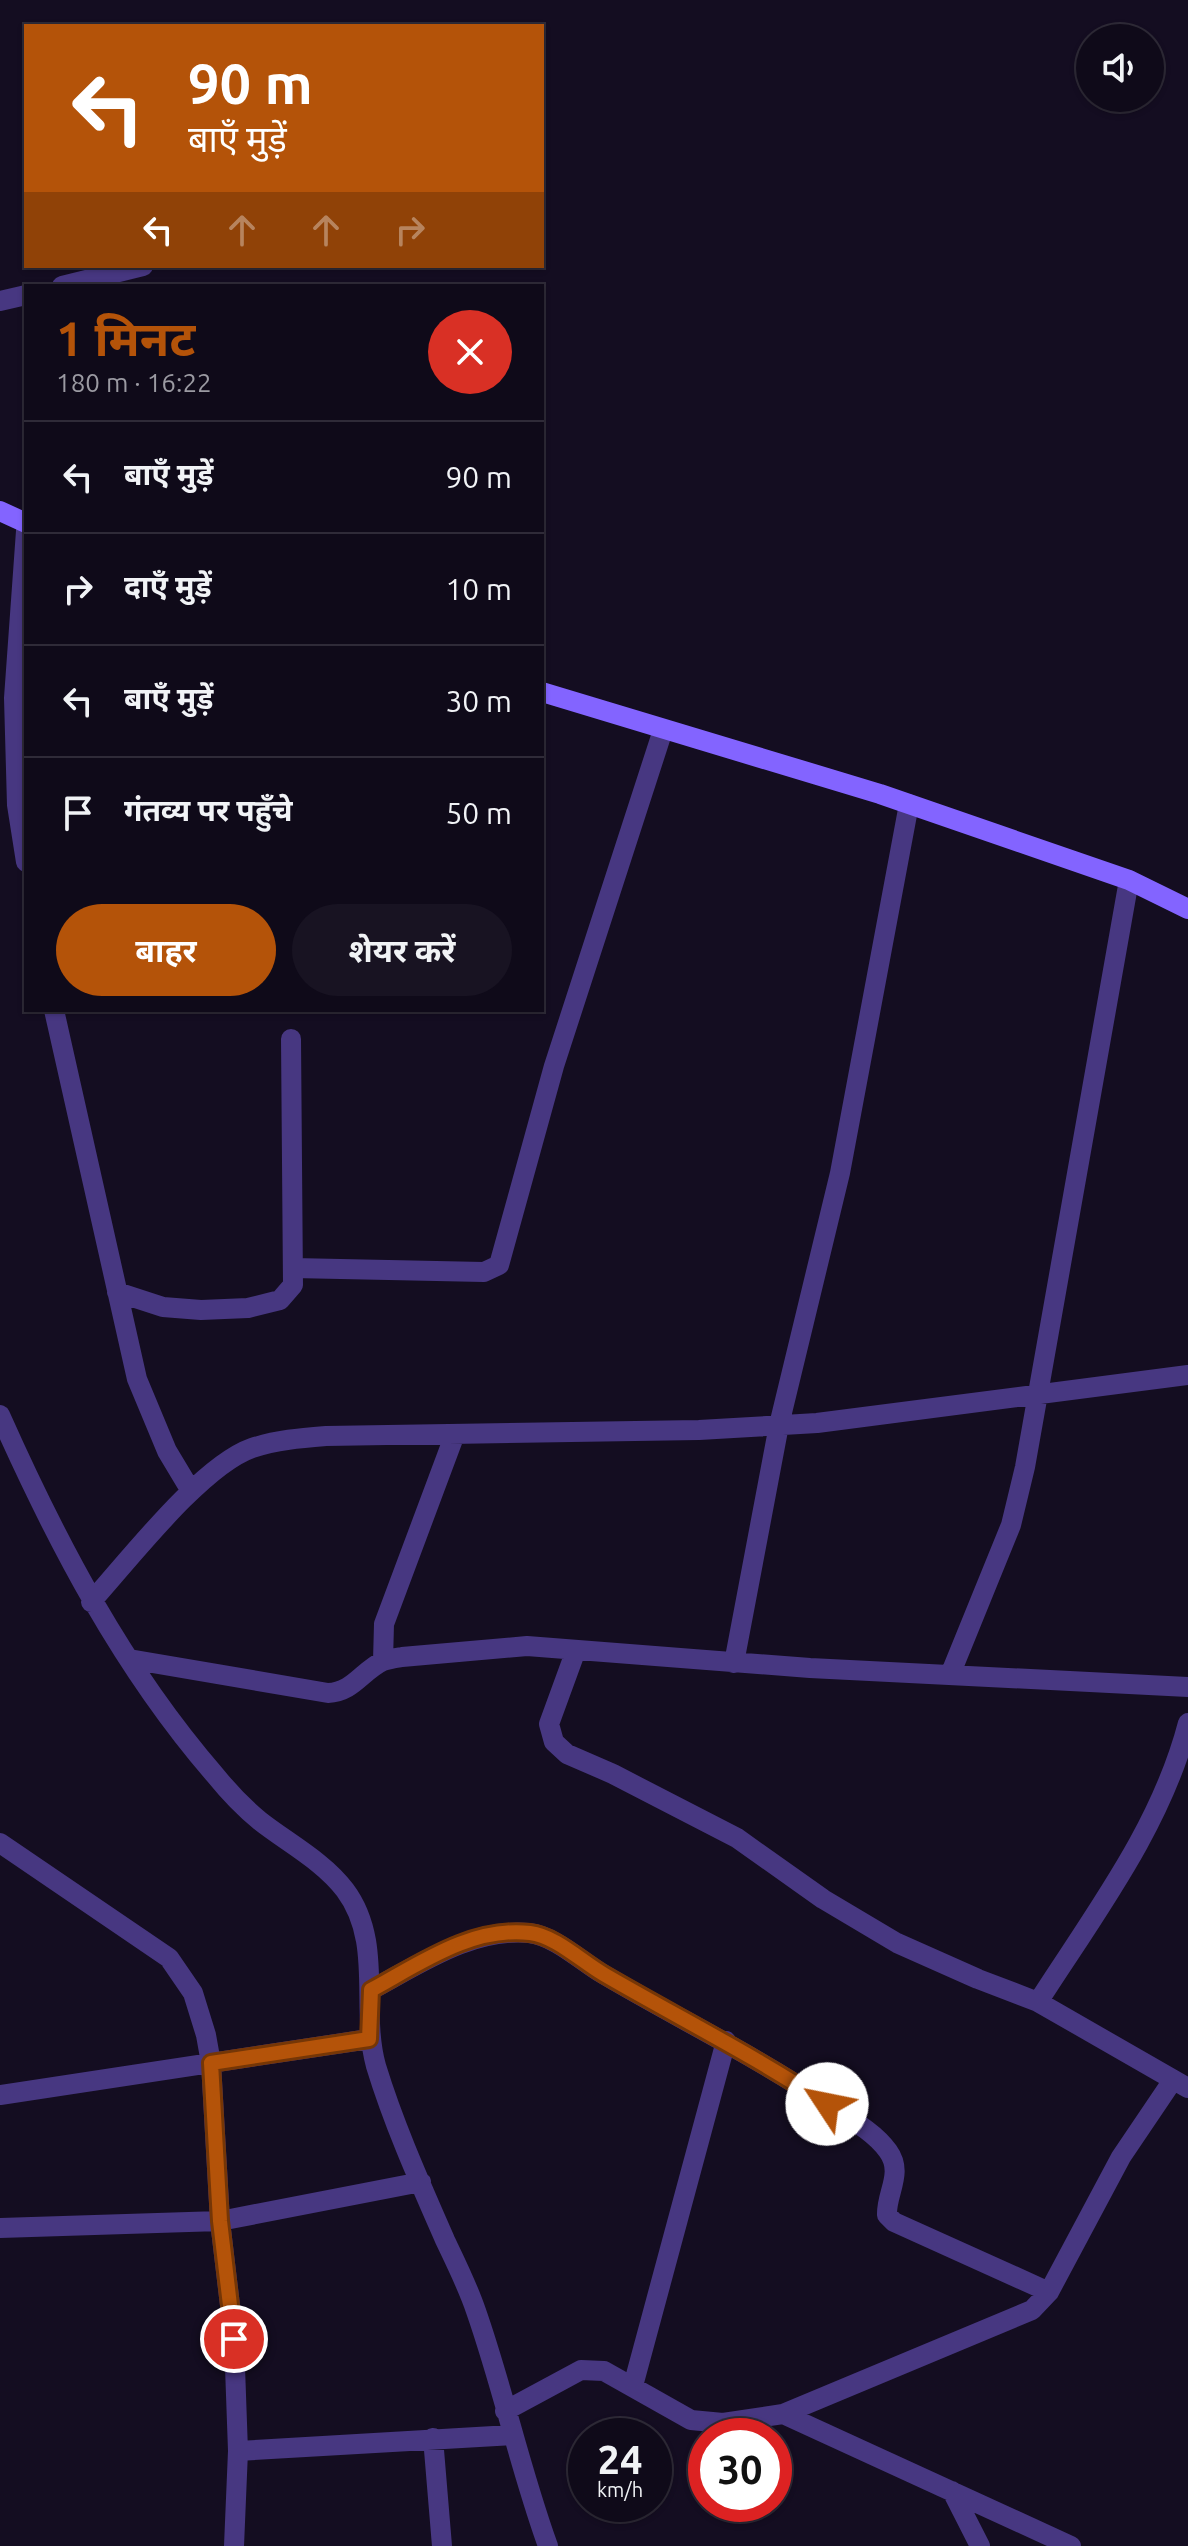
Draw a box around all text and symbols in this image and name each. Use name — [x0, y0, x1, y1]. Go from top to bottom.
map controls — [1076, 24, 1164, 112]
button: sound — [1076, 24, 1164, 112]
text: 90 m — [188, 52, 313, 115]
icon: left — [56, 56, 160, 160]
text: बाएँ मुड़ें — [188, 118, 287, 159]
icon: left — [136, 208, 180, 252]
icon: ahead — [220, 208, 264, 252]
icon: ahead — [304, 208, 348, 252]
icon: right — [388, 208, 432, 252]
button: close — [428, 310, 512, 394]
text: 1 मिनट — [56, 311, 195, 365]
text: 180 m · 16:22 — [56, 368, 212, 397]
icon: left — [56, 455, 100, 499]
text: बाएँ मुड़ें — [124, 457, 213, 491]
text: 90 m — [445, 460, 512, 494]
icon: right — [56, 567, 100, 611]
text: दाएँ मुड़ें — [124, 569, 212, 603]
text: 10 m — [445, 572, 512, 606]
icon: left — [56, 679, 100, 723]
text: बाएँ मुड़ें — [124, 681, 213, 715]
text: 30 m — [445, 684, 512, 718]
icon: arrive — [56, 791, 100, 835]
text: गंतव्य पर पहुँचे — [124, 793, 292, 827]
text: 50 m — [445, 796, 512, 830]
button: बाहर — [56, 904, 276, 996]
button: शेयर करें — [292, 904, 512, 996]
position arrow — [785, 2062, 869, 2146]
pin — [200, 2305, 268, 2373]
icon: arrive — [212, 2317, 256, 2361]
speed limit sign: 30 — [688, 2418, 792, 2522]
text: 24 — [597, 2437, 643, 2482]
text: km/h — [597, 2478, 643, 2501]

